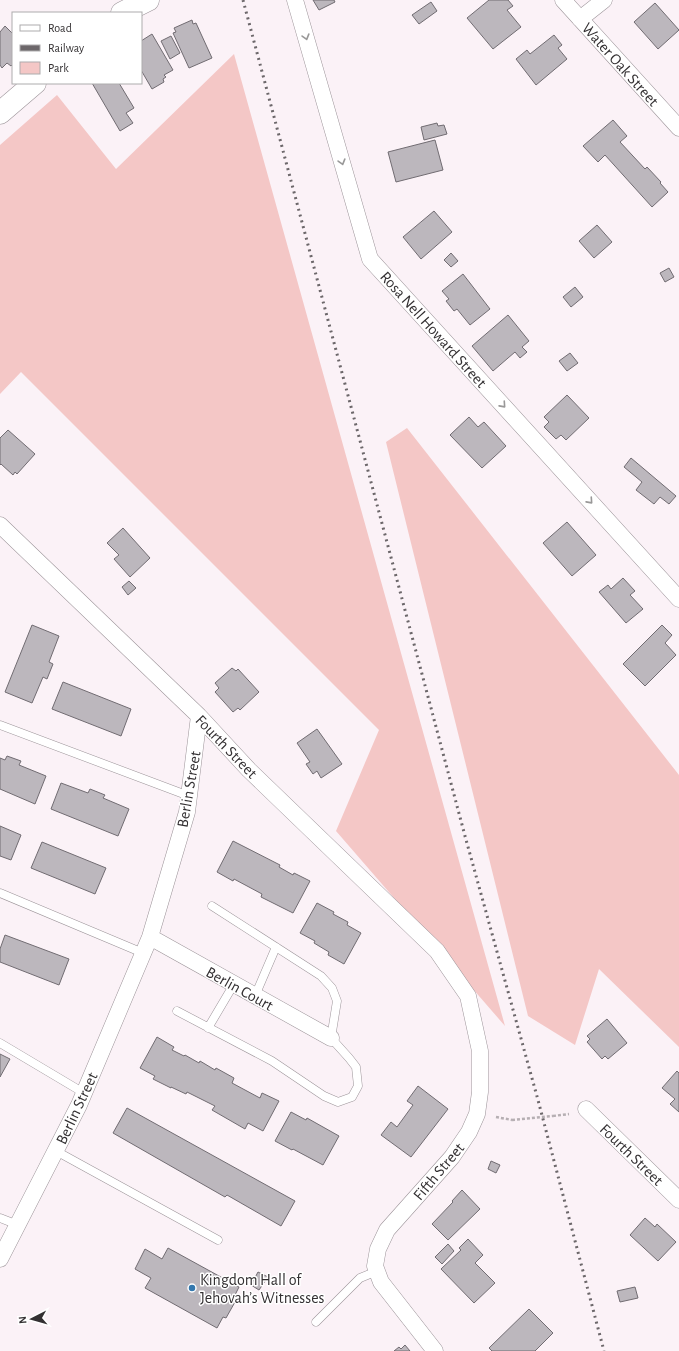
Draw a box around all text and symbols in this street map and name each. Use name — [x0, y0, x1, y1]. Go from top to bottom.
legend — [12, 12, 142, 84]
street label: Water Oak Street — [579, 20, 662, 109]
text: Road — [48, 22, 72, 34]
one-way arrow — [301, 34, 310, 41]
text: Railway — [48, 42, 84, 55]
text: Park — [48, 62, 69, 74]
one-way arrow — [337, 159, 346, 166]
street label: Rosa Nell Howard Street — [377, 268, 490, 391]
one-way arrow — [498, 400, 505, 408]
one-way arrow — [585, 496, 593, 504]
street label: Fourth Street — [192, 712, 260, 781]
street label: Berlin Street — [174, 750, 204, 829]
street label: Berlin Court — [203, 964, 276, 1014]
street label: Berlin Street — [53, 1070, 101, 1147]
street label: Fourth Street — [597, 1121, 666, 1189]
street label: Fifth Street — [410, 1140, 467, 1203]
place label: Kingdom Hall of Jehovah’s Witnesses — [200, 1272, 325, 1306]
marker: Kingdom Hall of Jehovah’s Witnesses — [187, 1283, 197, 1293]
north arrow — [12, 1299, 52, 1339]
text: N — [17, 1316, 28, 1324]

